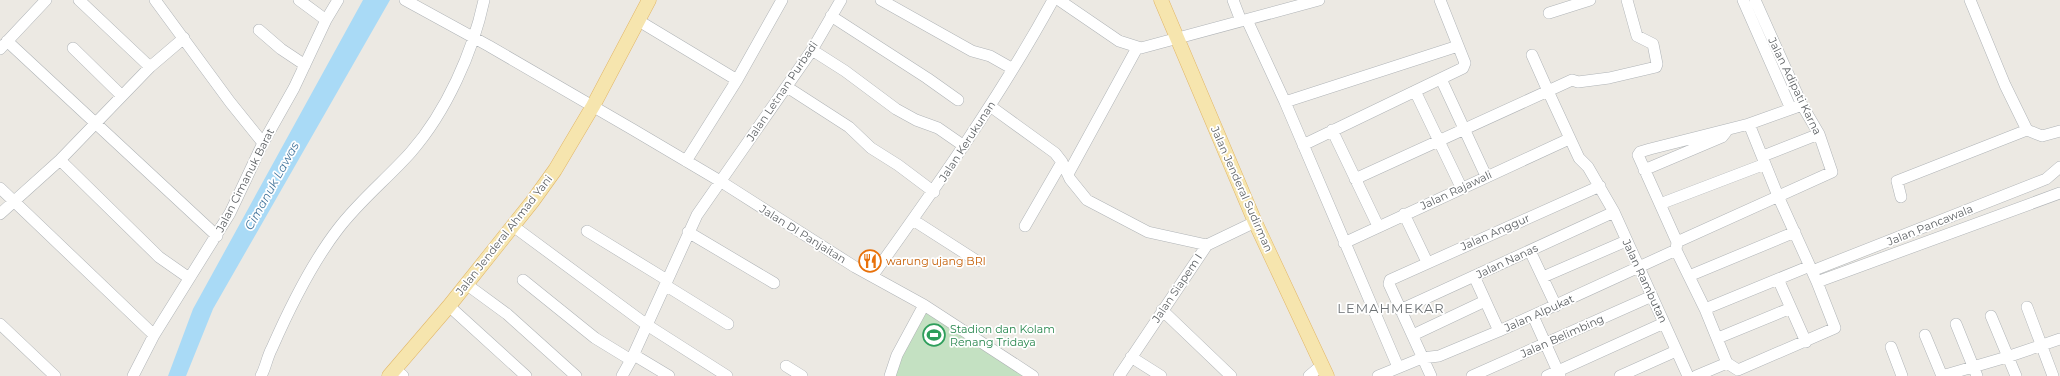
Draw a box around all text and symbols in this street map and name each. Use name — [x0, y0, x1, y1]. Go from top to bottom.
street label: Jalan Adipati Karna — [1765, 34, 1825, 137]
street label: Jalan Letnan Purbadi — [743, 38, 821, 144]
street label: Jalan Kerukunan — [935, 98, 998, 185]
street label: Jalan Jenderal Sudirman — [1207, 123, 1276, 254]
street label: Jalan Cimanuk Barat — [212, 125, 278, 235]
water label: Cimanuk Lawas — [241, 139, 302, 233]
street label: Jalan Rajawali — [1417, 167, 1494, 213]
street label: Jalan Jenderal Ahmad Yani — [452, 172, 555, 299]
street label: Jalan DI Panjaitan — [756, 201, 849, 266]
street label: Jalan Pancawala — [1884, 201, 1975, 249]
street label: Jalan Anggur — [1457, 211, 1532, 254]
street label: Jalan Rambutan — [1619, 236, 1671, 325]
street label: Jalan Nanas — [1473, 240, 1541, 282]
restaurant icon: warung ujang BRI — [857, 248, 883, 274]
street label: Jalan Siapem I — [1148, 251, 1205, 326]
place label: warung ujang BRI — [886, 254, 986, 268]
street label: Jalan Alpukat — [1501, 291, 1577, 335]
district label: LEMAHMEKAR — [1337, 300, 1445, 316]
street label: Jalan Belimbing — [1517, 311, 1606, 361]
sports icon: Stadion dan Kolam Renang Tridaya — [921, 322, 947, 348]
place label: Stadion dan Kolam Renang Tridaya — [950, 322, 1055, 349]

